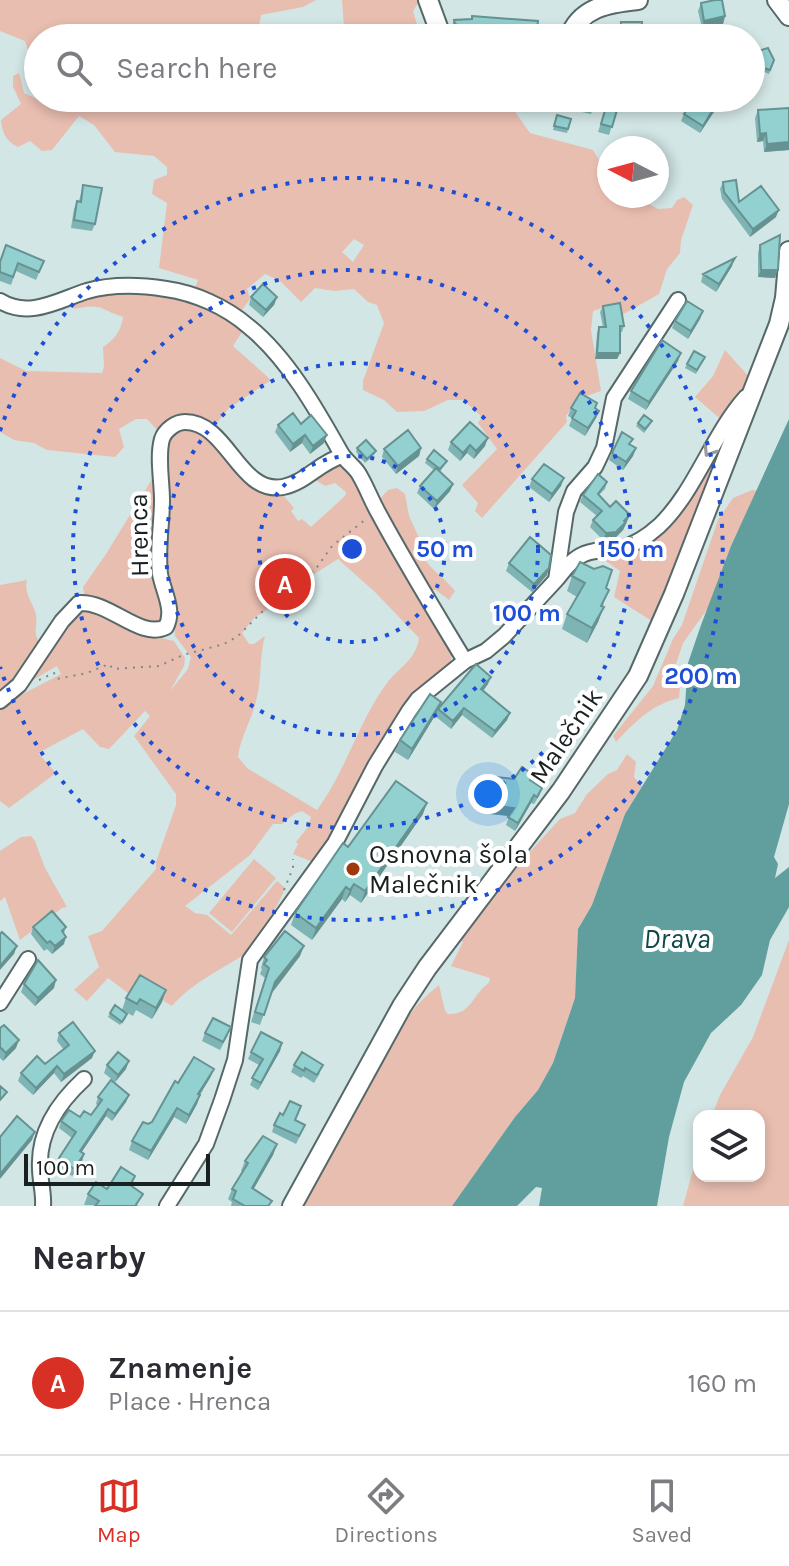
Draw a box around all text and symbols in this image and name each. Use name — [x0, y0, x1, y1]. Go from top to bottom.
search box — [24, 24, 765, 112]
icon: search — [52, 46, 96, 90]
text: Search here — [116, 50, 277, 86]
north arrow — [597, 136, 669, 208]
one-way arrow — [703, 442, 719, 457]
street label: Hrenca — [123, 493, 155, 577]
centre of rings — [338, 535, 366, 563]
text: 50 m — [416, 535, 474, 563]
text: 150 m — [598, 535, 664, 563]
pin: A — [259, 554, 311, 614]
text: 100 m — [493, 599, 561, 627]
text: 200 m — [664, 662, 738, 690]
street label: Malečnik — [523, 682, 609, 790]
your location — [468, 774, 508, 814]
place label: Osnovna šola Malečnik — [369, 839, 528, 900]
marker: Osnovna šola Malečnik — [344, 860, 362, 878]
water label: Drava — [643, 922, 711, 955]
map controls — [693, 1110, 765, 1182]
button: layers — [693, 1110, 765, 1182]
scale bar — [24, 1150, 210, 1186]
text: 100 m — [36, 1155, 95, 1181]
text: Nearby — [32, 1238, 146, 1278]
text: Znamenje — [108, 1350, 252, 1386]
text: A — [50, 1368, 66, 1399]
text: 160 m — [688, 1368, 757, 1399]
text: Place · Hrenca — [108, 1386, 271, 1417]
tab: Map — [97, 1474, 141, 1548]
tab: Directions — [334, 1474, 438, 1548]
tab: Saved — [631, 1474, 692, 1548]

